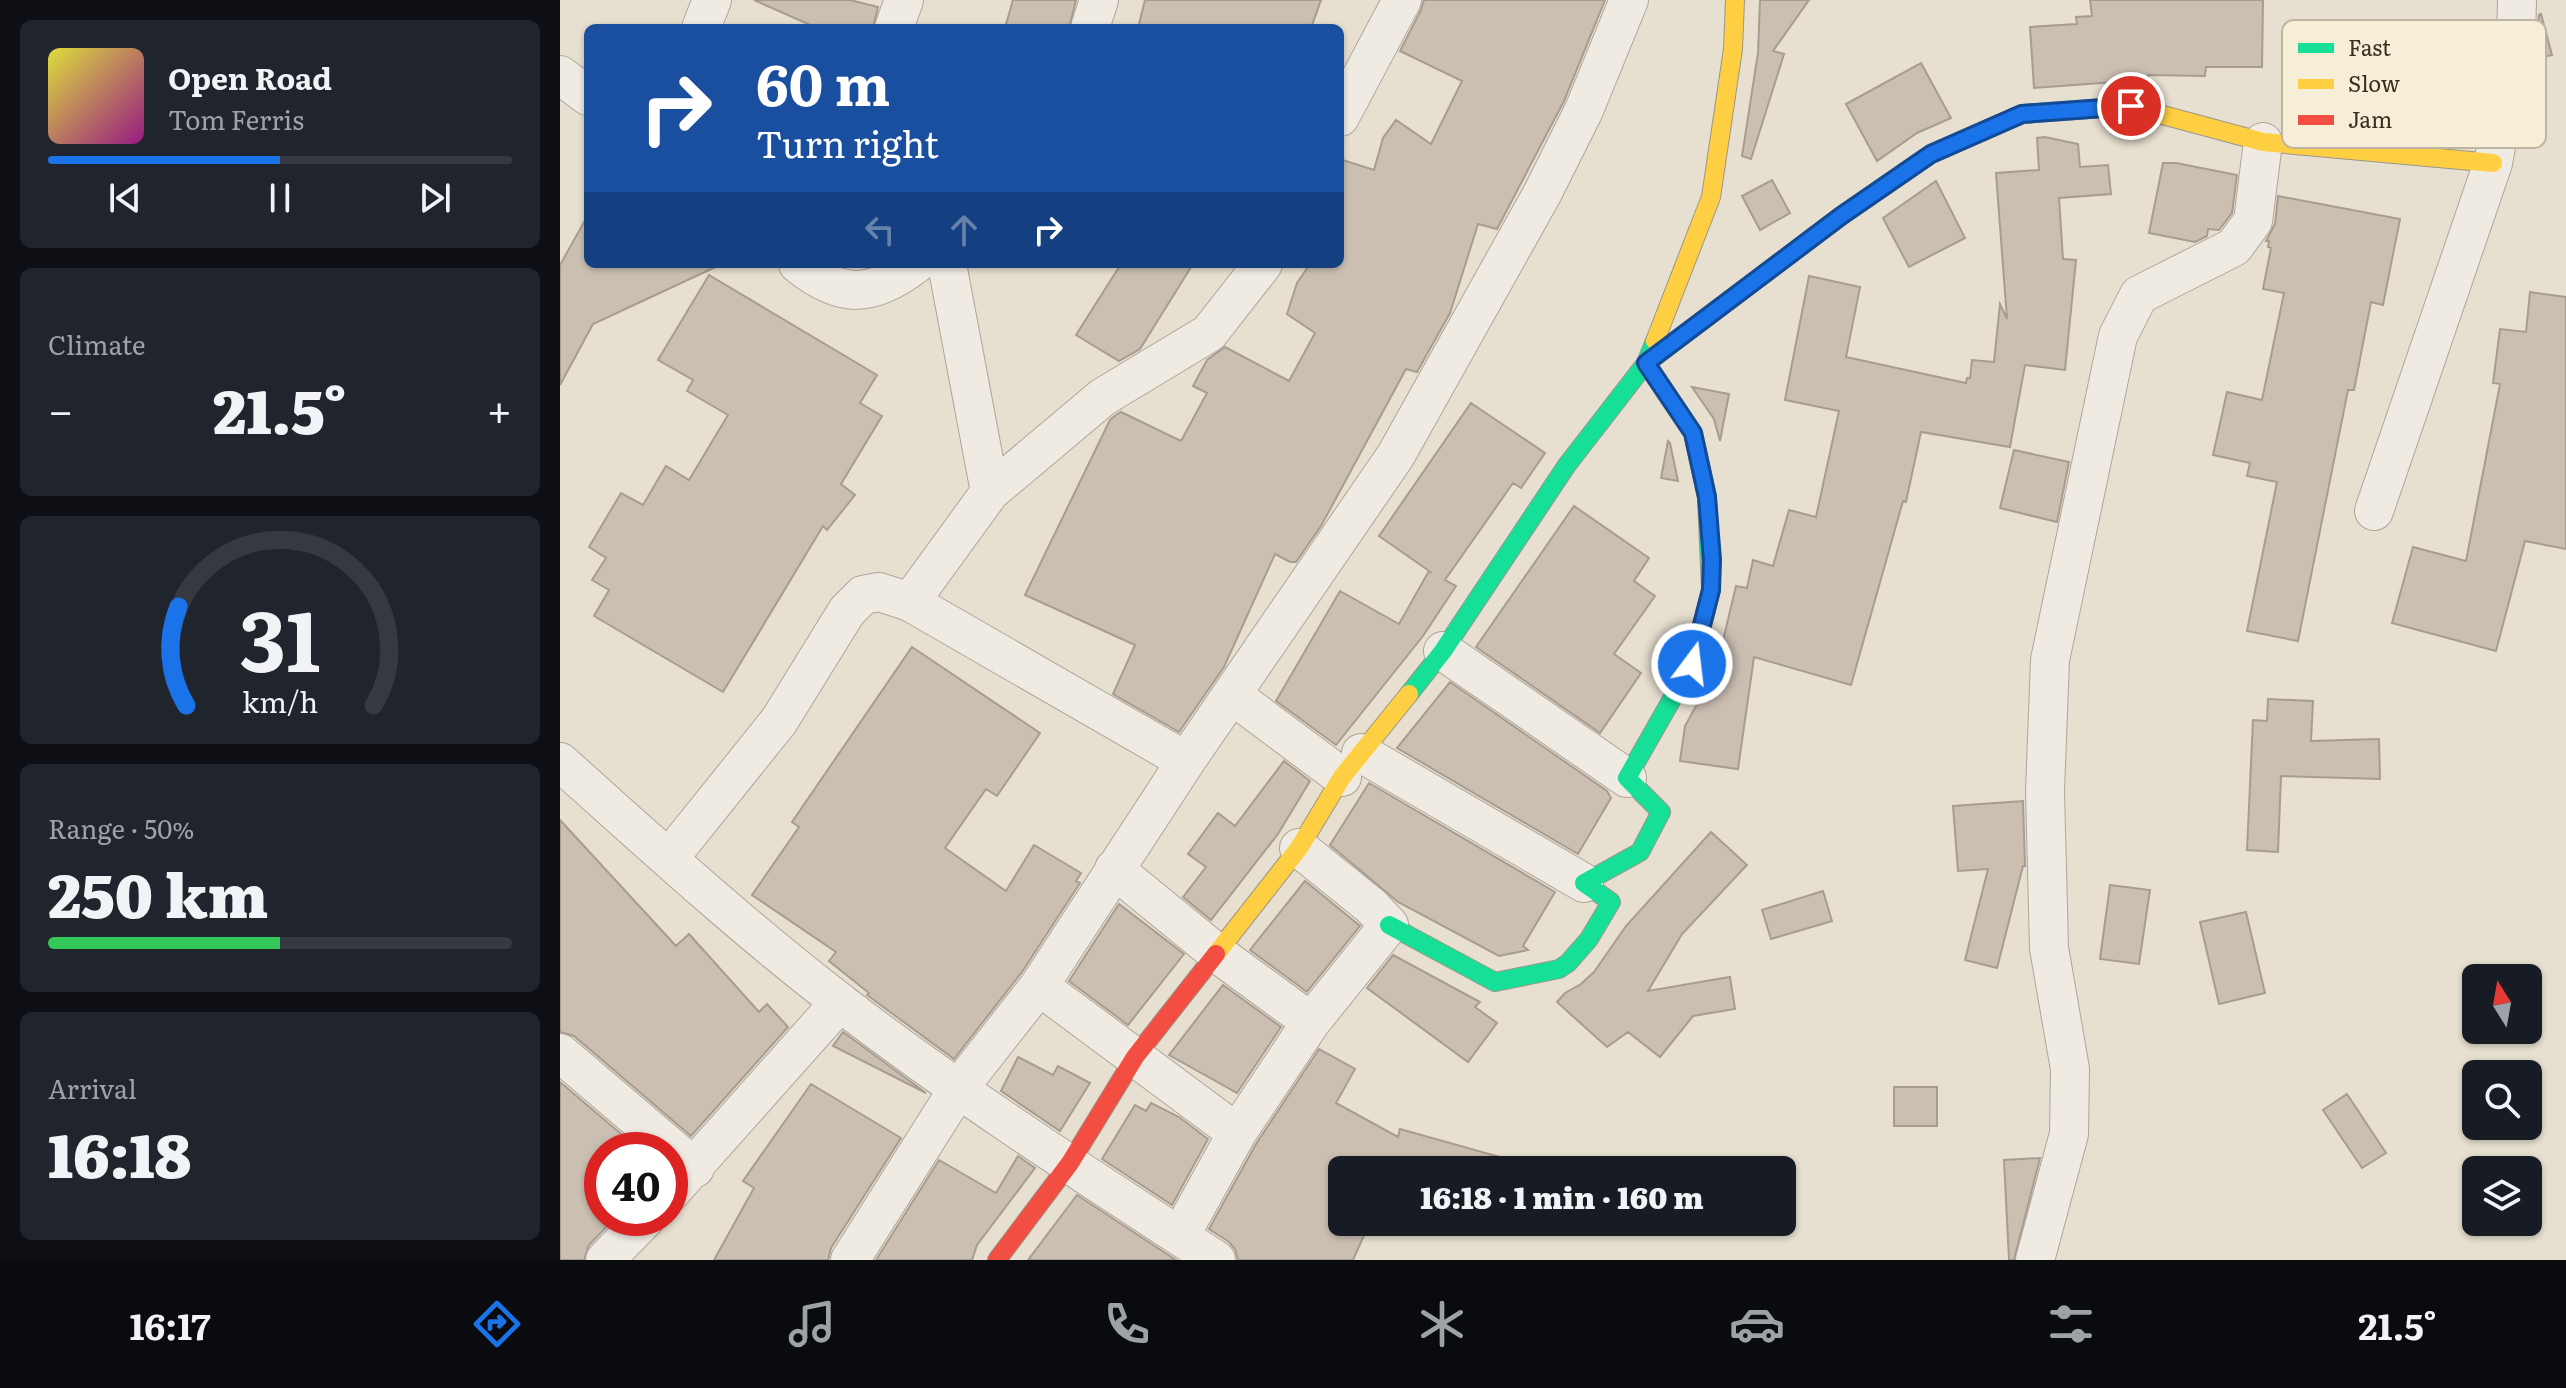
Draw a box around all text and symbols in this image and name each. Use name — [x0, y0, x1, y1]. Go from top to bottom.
legend — [2282, 20, 2546, 148]
text: Fast — [2348, 30, 2391, 63]
text: 60 m — [756, 40, 890, 123]
text: Open Road — [168, 55, 332, 99]
icon: right — [624, 56, 728, 160]
text: Slow — [2348, 66, 2400, 99]
pin — [2097, 72, 2165, 140]
icon: arrive — [2109, 84, 2153, 128]
text: Tom Ferris — [168, 99, 304, 138]
text: Jam — [2348, 102, 2392, 135]
text: Turn right — [756, 116, 939, 169]
icon: previous — [103, 176, 147, 220]
icon: pause — [258, 176, 302, 220]
icon: next — [413, 176, 457, 220]
icon: left — [858, 208, 902, 252]
icon: ahead — [942, 208, 986, 252]
icon: right — [1026, 208, 1070, 252]
text: Climate — [48, 324, 146, 363]
text: 21.5° — [213, 363, 347, 452]
text: − — [48, 375, 74, 441]
text: + — [486, 375, 512, 441]
text: 31 — [240, 574, 320, 698]
position arrow — [1650, 622, 1734, 706]
text: km/h — [242, 679, 318, 722]
text: Range · 50% — [48, 808, 194, 847]
text: 250 km — [48, 847, 268, 936]
north arrow — [2462, 964, 2542, 1044]
map controls — [2462, 964, 2542, 1236]
button: search — [2462, 1060, 2542, 1140]
text: Arrival — [48, 1068, 137, 1107]
text: 16:18 — [48, 1107, 191, 1196]
speed limit sign: 40 — [584, 1132, 688, 1236]
button: layers — [2462, 1156, 2542, 1236]
text: 16:18 · 1 min · 160 m — [1420, 1174, 1704, 1218]
icon: directions — [469, 1296, 525, 1352]
icon: music — [784, 1296, 840, 1352]
icon: phone — [1099, 1296, 1155, 1352]
icon: climate — [1414, 1296, 1470, 1352]
icon: car — [1729, 1296, 1785, 1352]
icon: filters — [2043, 1296, 2099, 1352]
text: 16:17 — [129, 1298, 211, 1351]
text: 21.5° — [2358, 1298, 2437, 1351]

